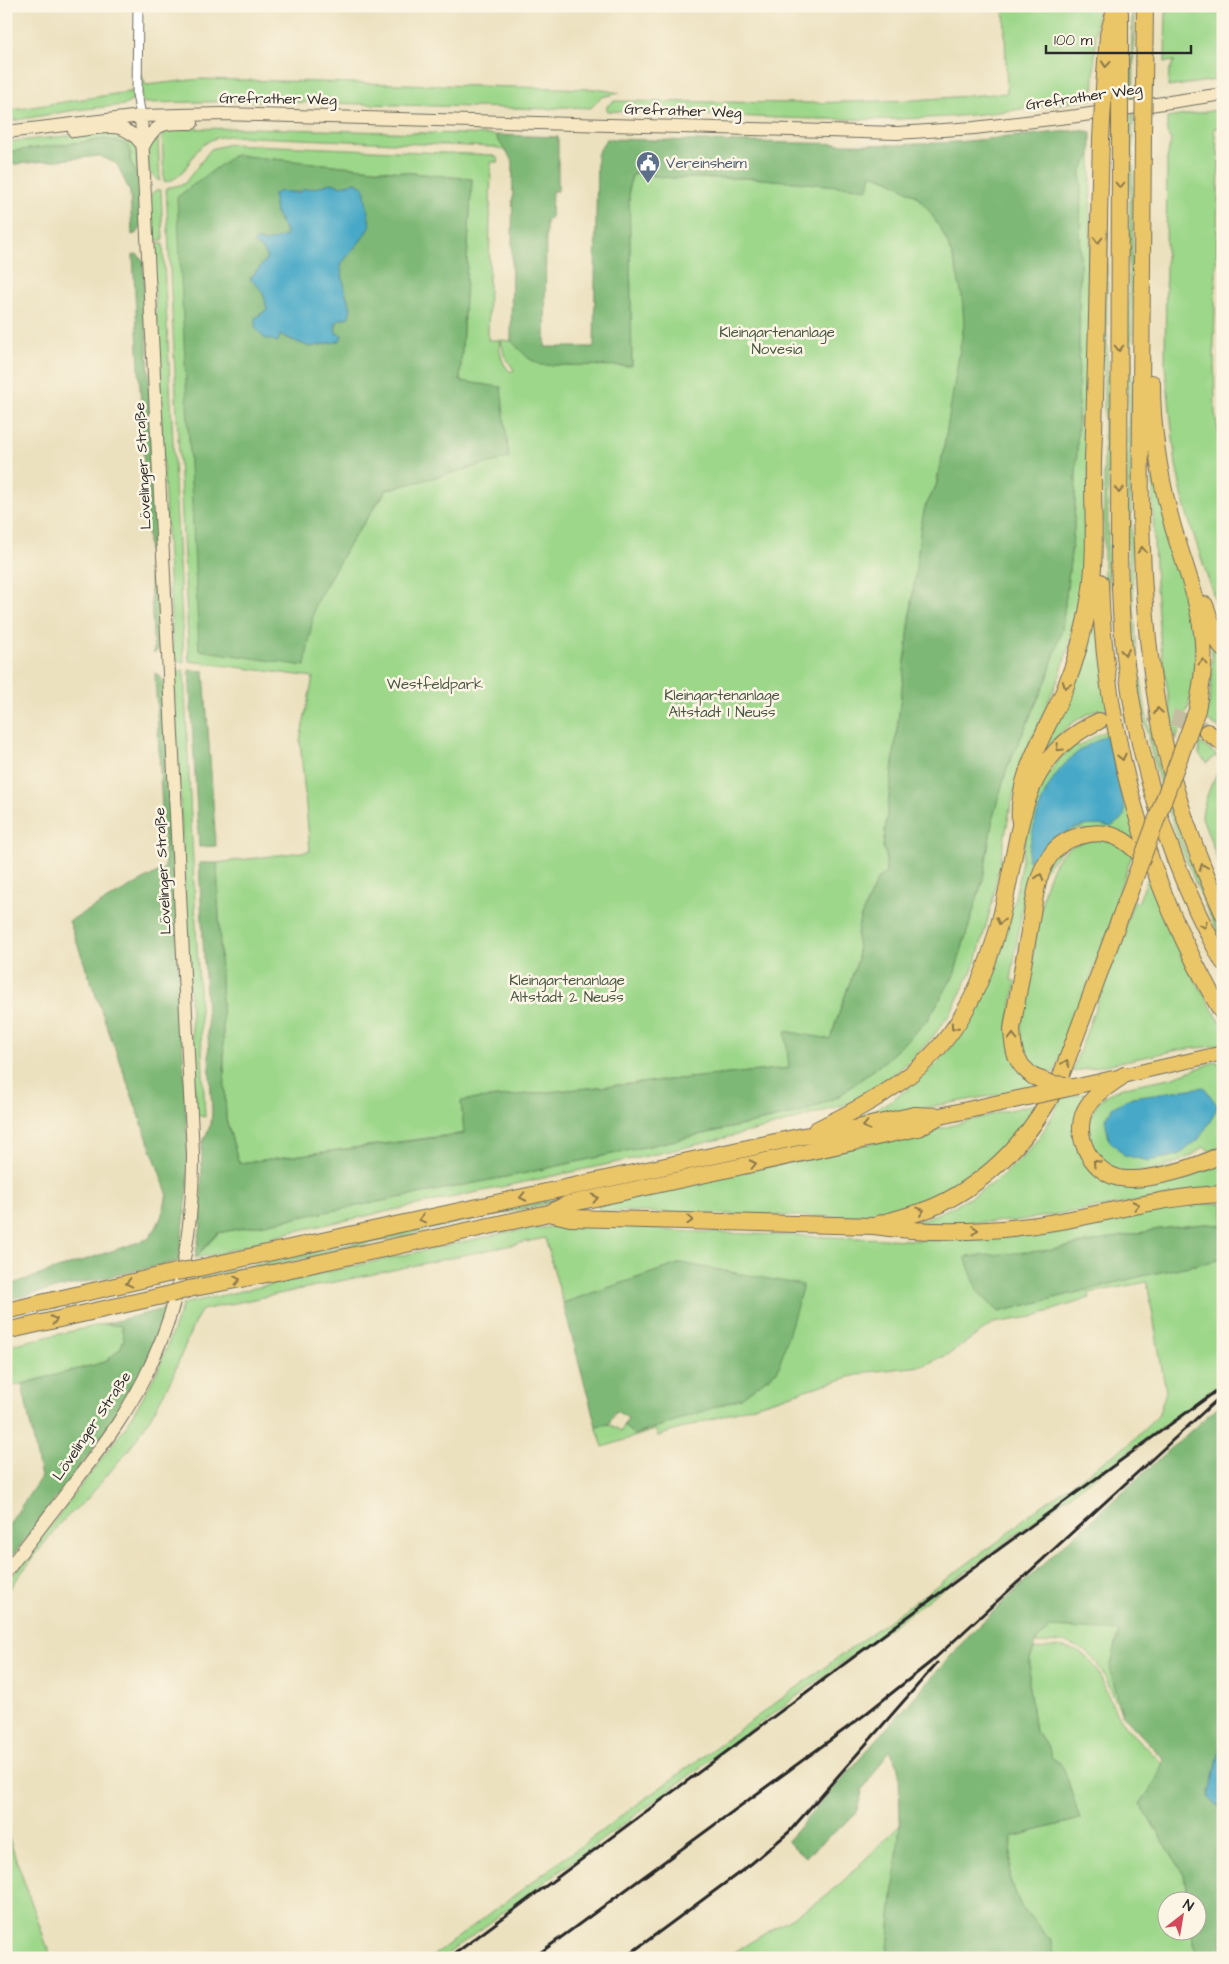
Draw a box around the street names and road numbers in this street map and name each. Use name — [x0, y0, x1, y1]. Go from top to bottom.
street label: Grefrather Weg — [1024, 78, 1144, 117]
street label: Grefrather Weg — [219, 87, 337, 112]
street label: Grefrather Weg — [624, 98, 742, 125]
street label: Lövelinger Straße — [129, 402, 158, 530]
street label: Lövelinger Straße — [149, 807, 178, 935]
street label: Lövelinger Straße — [48, 1367, 137, 1485]

